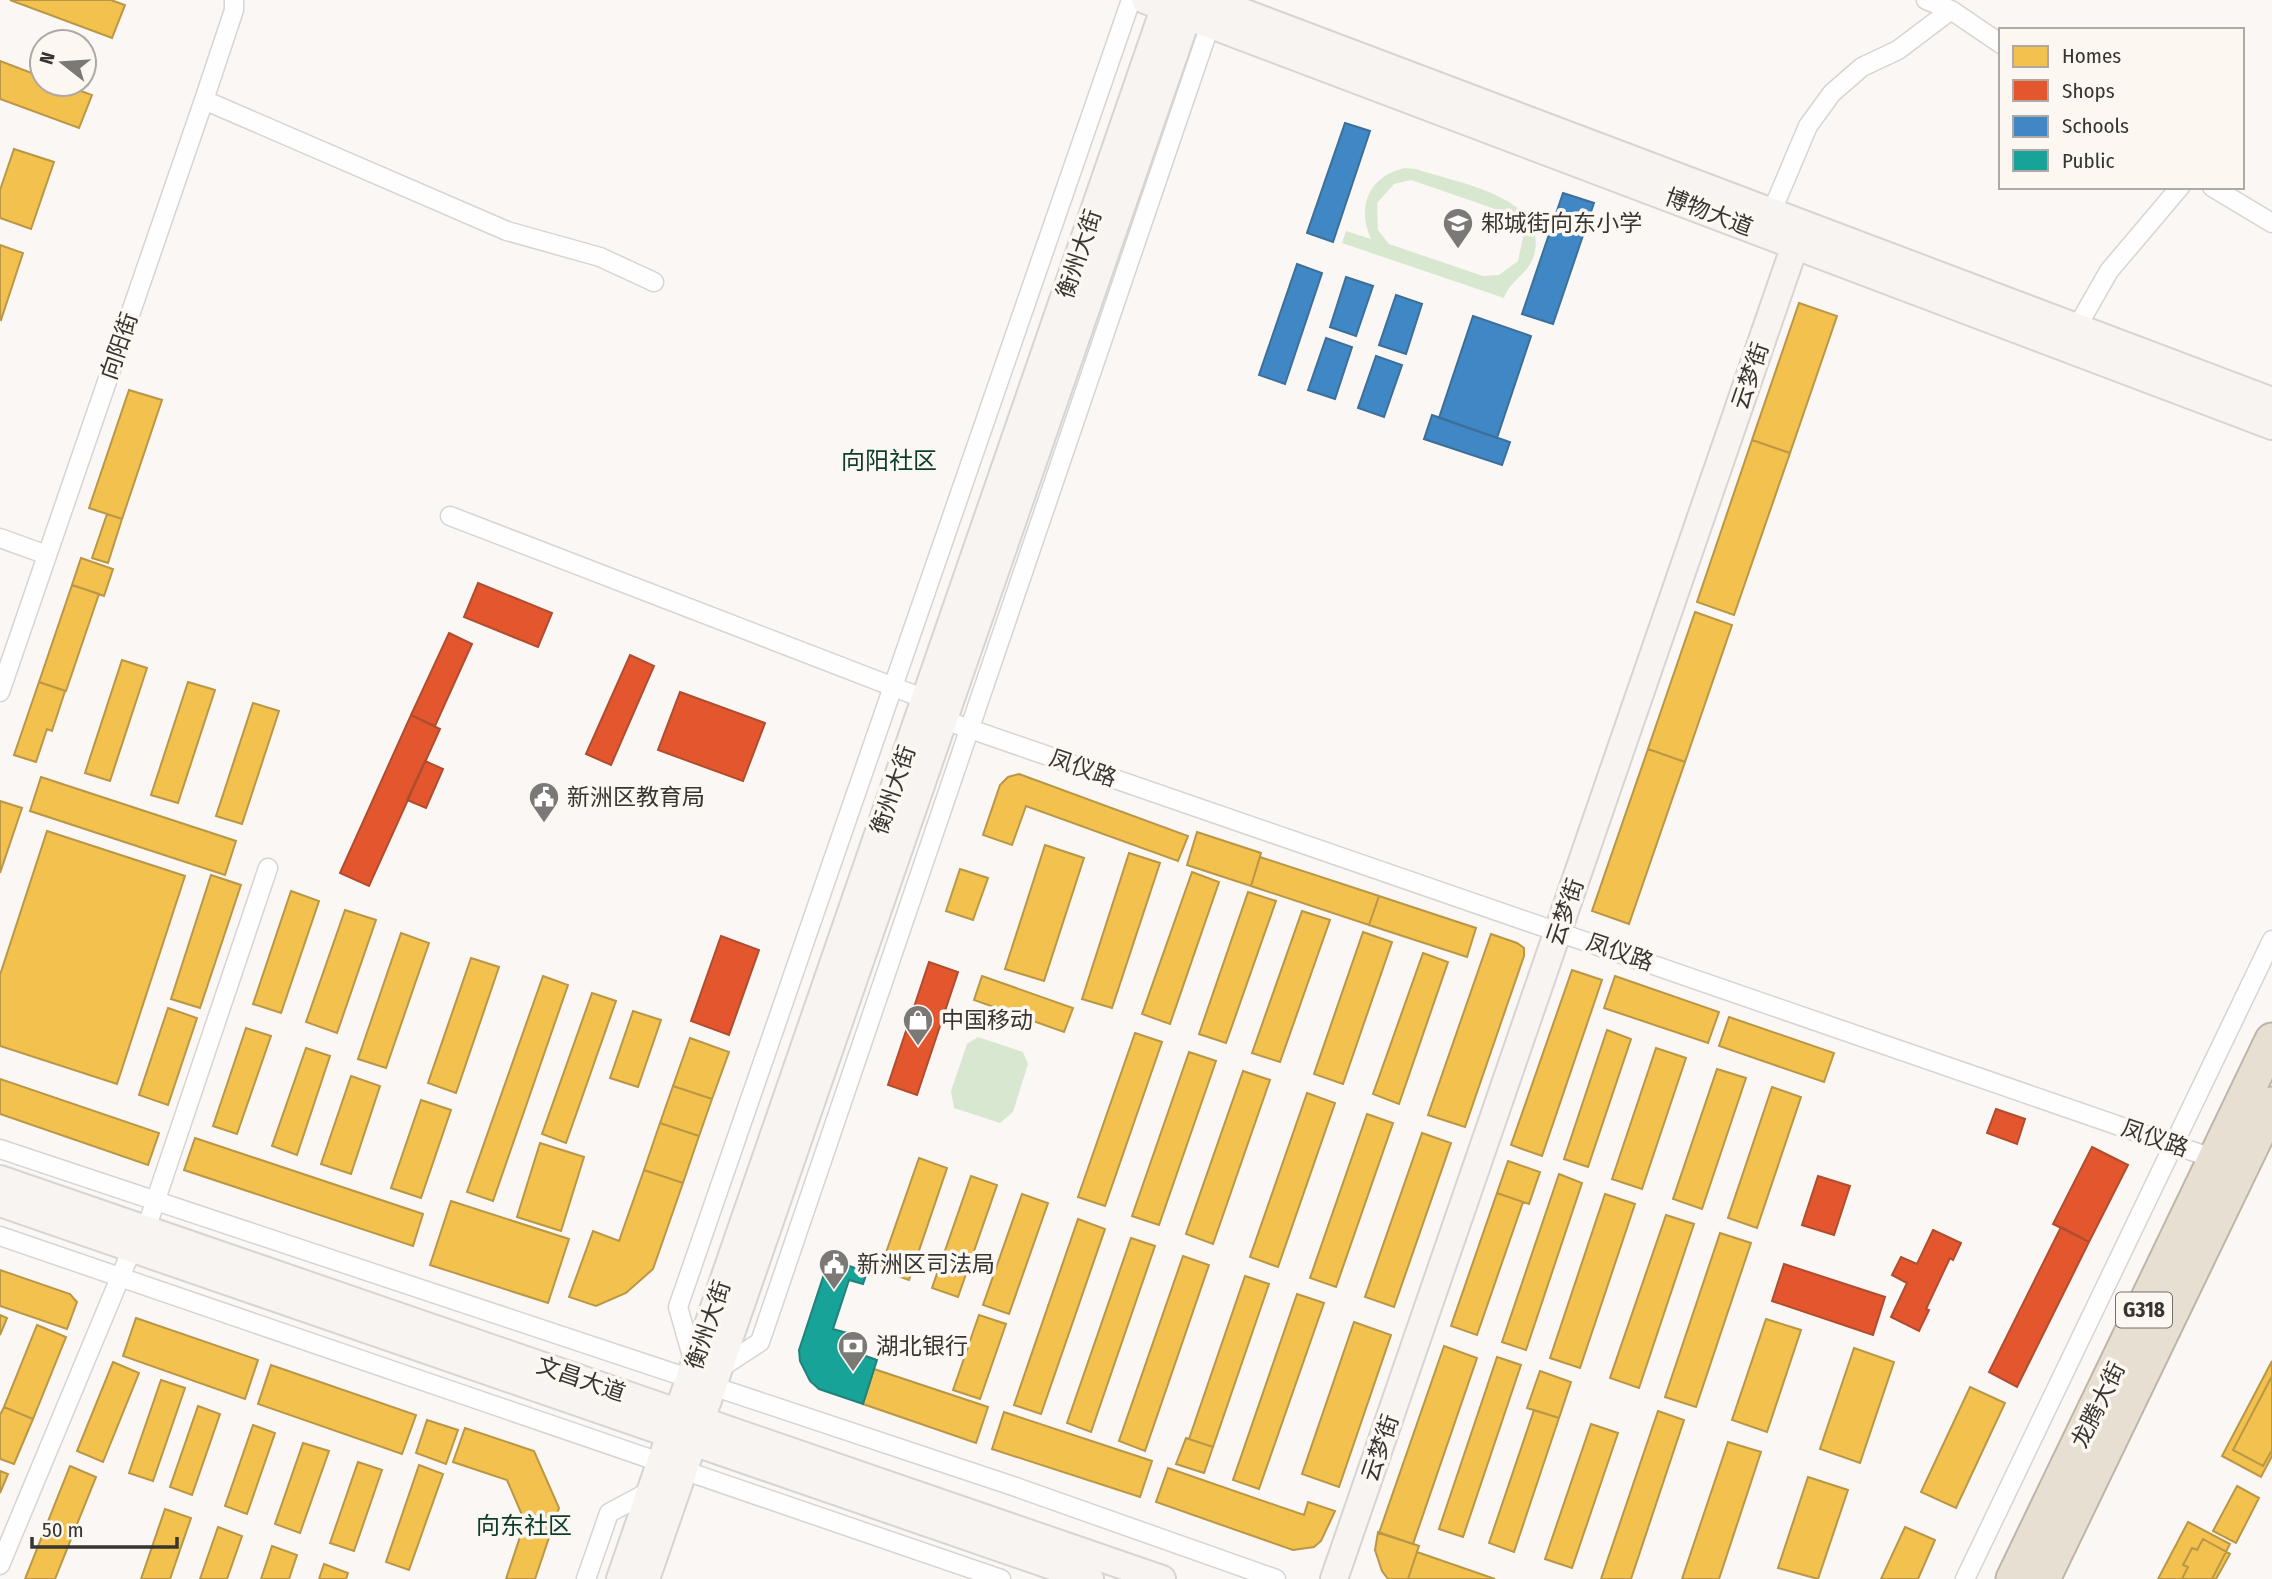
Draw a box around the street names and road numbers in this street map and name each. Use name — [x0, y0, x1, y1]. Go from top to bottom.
street label: 博物大道 — [1661, 182, 1757, 242]
street label: 衡州大街 — [1051, 206, 1107, 302]
street label: 向阳街 — [95, 309, 143, 383]
street label: 云梦街 — [1726, 339, 1774, 413]
street label: 衡州大街 — [865, 742, 921, 838]
street label: 凤仪路 — [1046, 744, 1120, 792]
street label: 云梦街 — [1541, 875, 1589, 949]
street label: 凤仪路 — [1583, 928, 1657, 976]
street label: 凤仪路 — [2118, 1114, 2192, 1162]
street label: 衡州大街 — [680, 1277, 736, 1373]
road number: G318 — [2116, 1292, 2172, 1328]
street label: 文昌大道 — [533, 1351, 629, 1407]
street label: 龙腾大街 — [2065, 1358, 2131, 1452]
street label: 云梦街 — [1356, 1411, 1404, 1485]

